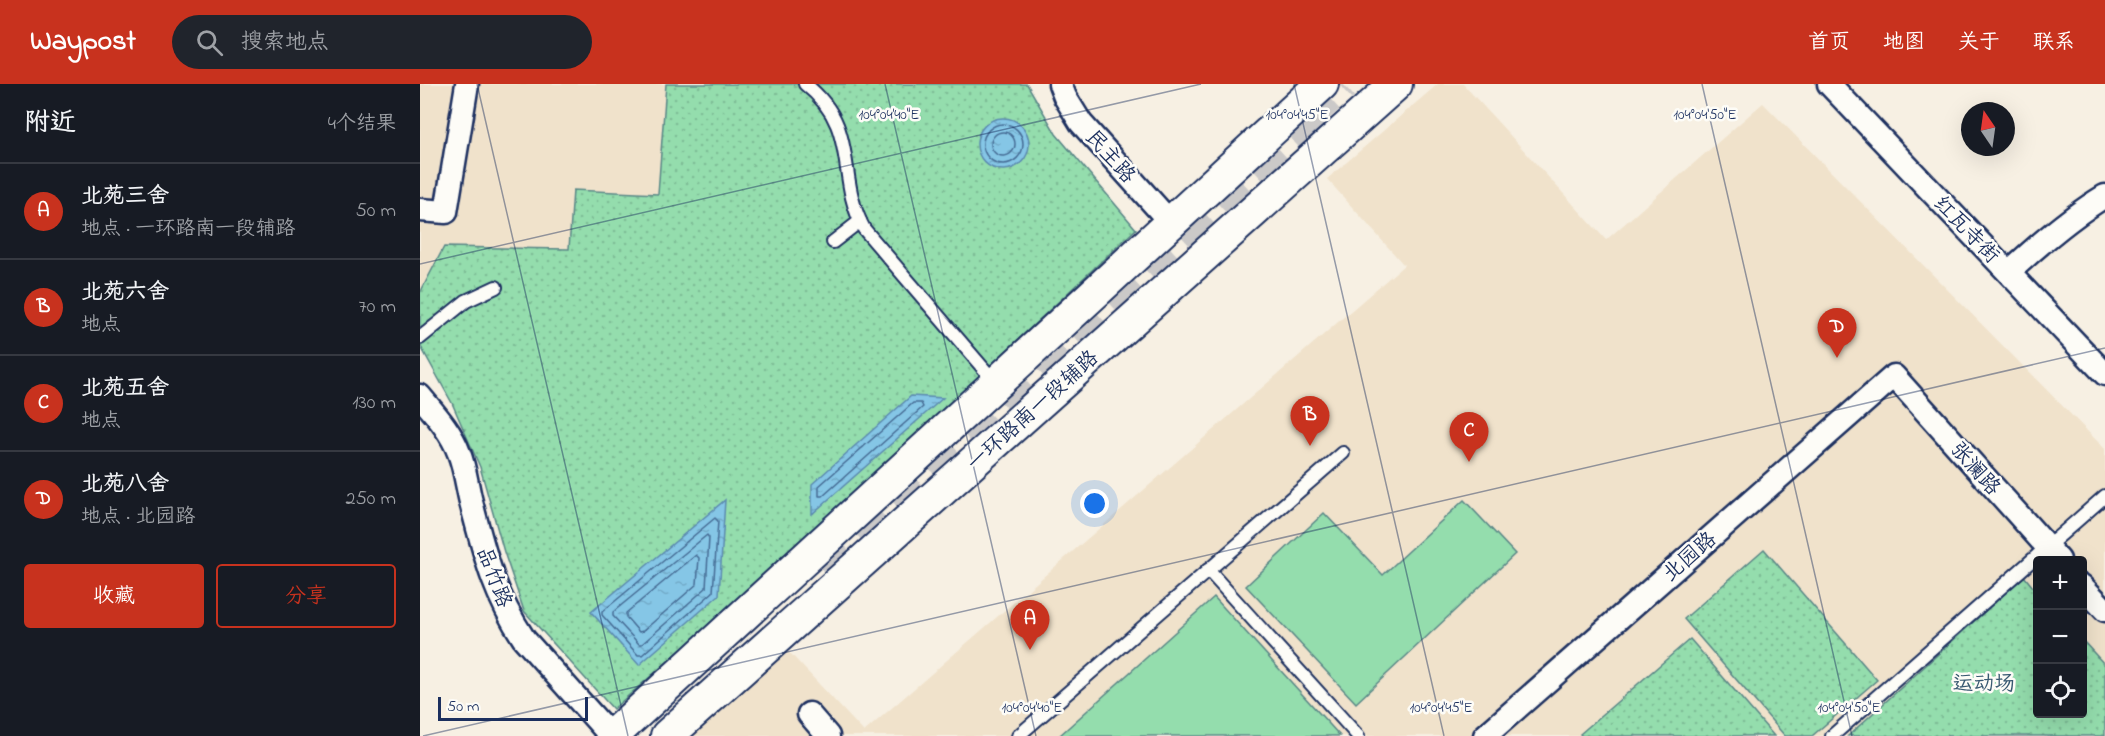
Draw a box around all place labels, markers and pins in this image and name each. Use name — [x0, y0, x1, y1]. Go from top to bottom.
pin: D — [1818, 308, 1856, 358]
pin: B — [1290, 396, 1330, 446]
pin: C — [1450, 412, 1488, 462]
pin: A — [1010, 600, 1050, 650]

